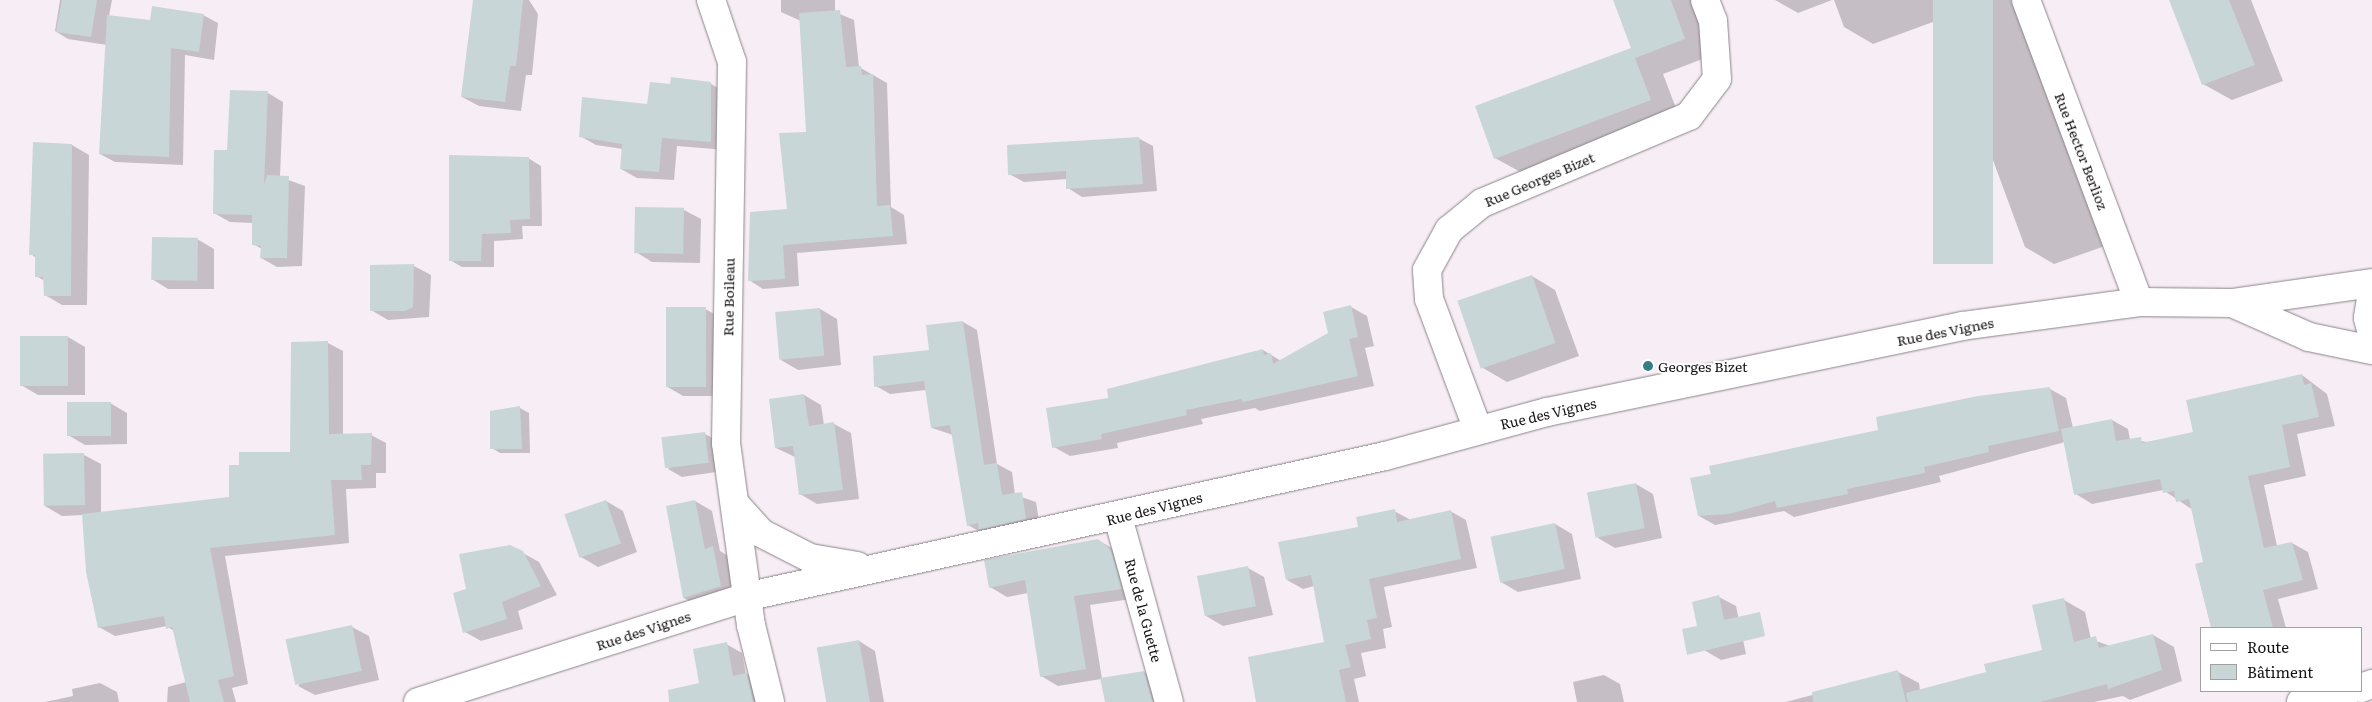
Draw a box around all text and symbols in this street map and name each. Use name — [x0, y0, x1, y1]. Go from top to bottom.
street label: Rue Hector Berlioz — [2052, 90, 2112, 212]
street label: Rue Georges Bizet — [1481, 148, 1597, 210]
street label: Rue Boileau — [719, 258, 737, 336]
street label: Rue des Vignes — [1895, 313, 1995, 349]
place label: Georges Bizet — [1658, 358, 1748, 374]
marker: Georges Bizet — [1642, 360, 1654, 372]
street label: Rue des Vignes — [1498, 394, 1598, 432]
street label: Rue des Vignes — [1104, 488, 1204, 528]
street label: Rue de la Guette — [1122, 556, 1166, 664]
street label: Rue des Vignes — [594, 607, 692, 653]
legend — [2200, 627, 2362, 692]
text: Route — [2247, 635, 2289, 658]
text: Bâtiment — [2247, 660, 2313, 683]

